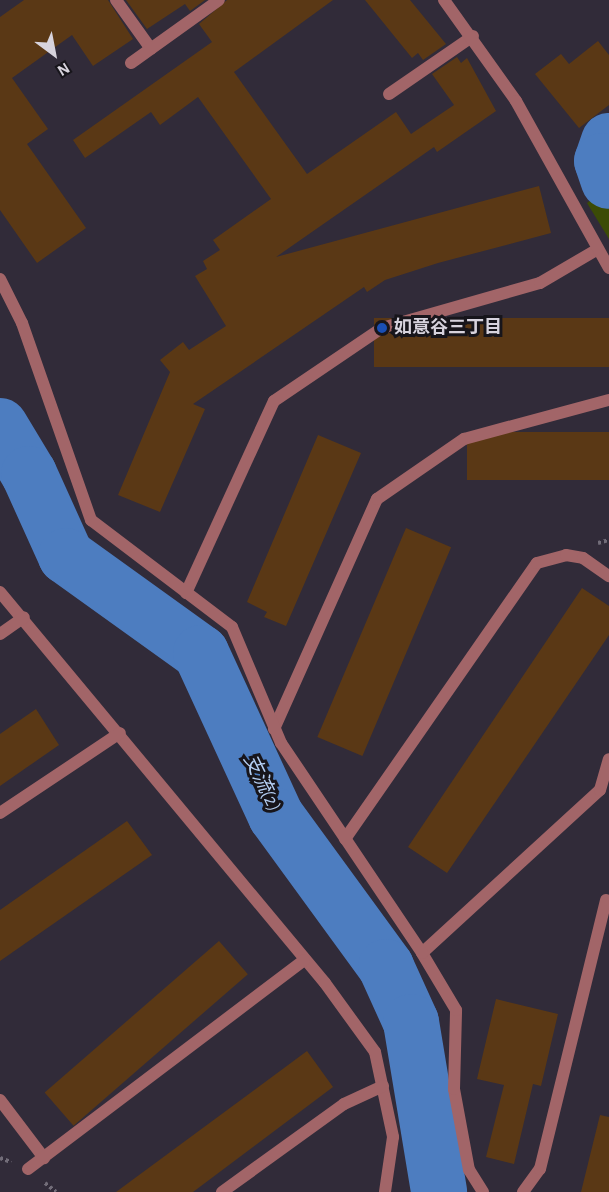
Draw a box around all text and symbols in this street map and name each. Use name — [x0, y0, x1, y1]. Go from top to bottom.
north arrow — [24, 24, 84, 84]
text: N — [55, 60, 72, 79]
place label: 如意谷三丁目 — [394, 317, 502, 339]
marker: 如意谷三丁目 — [375, 321, 389, 335]
water label: 支流(2) — [238, 750, 286, 816]

